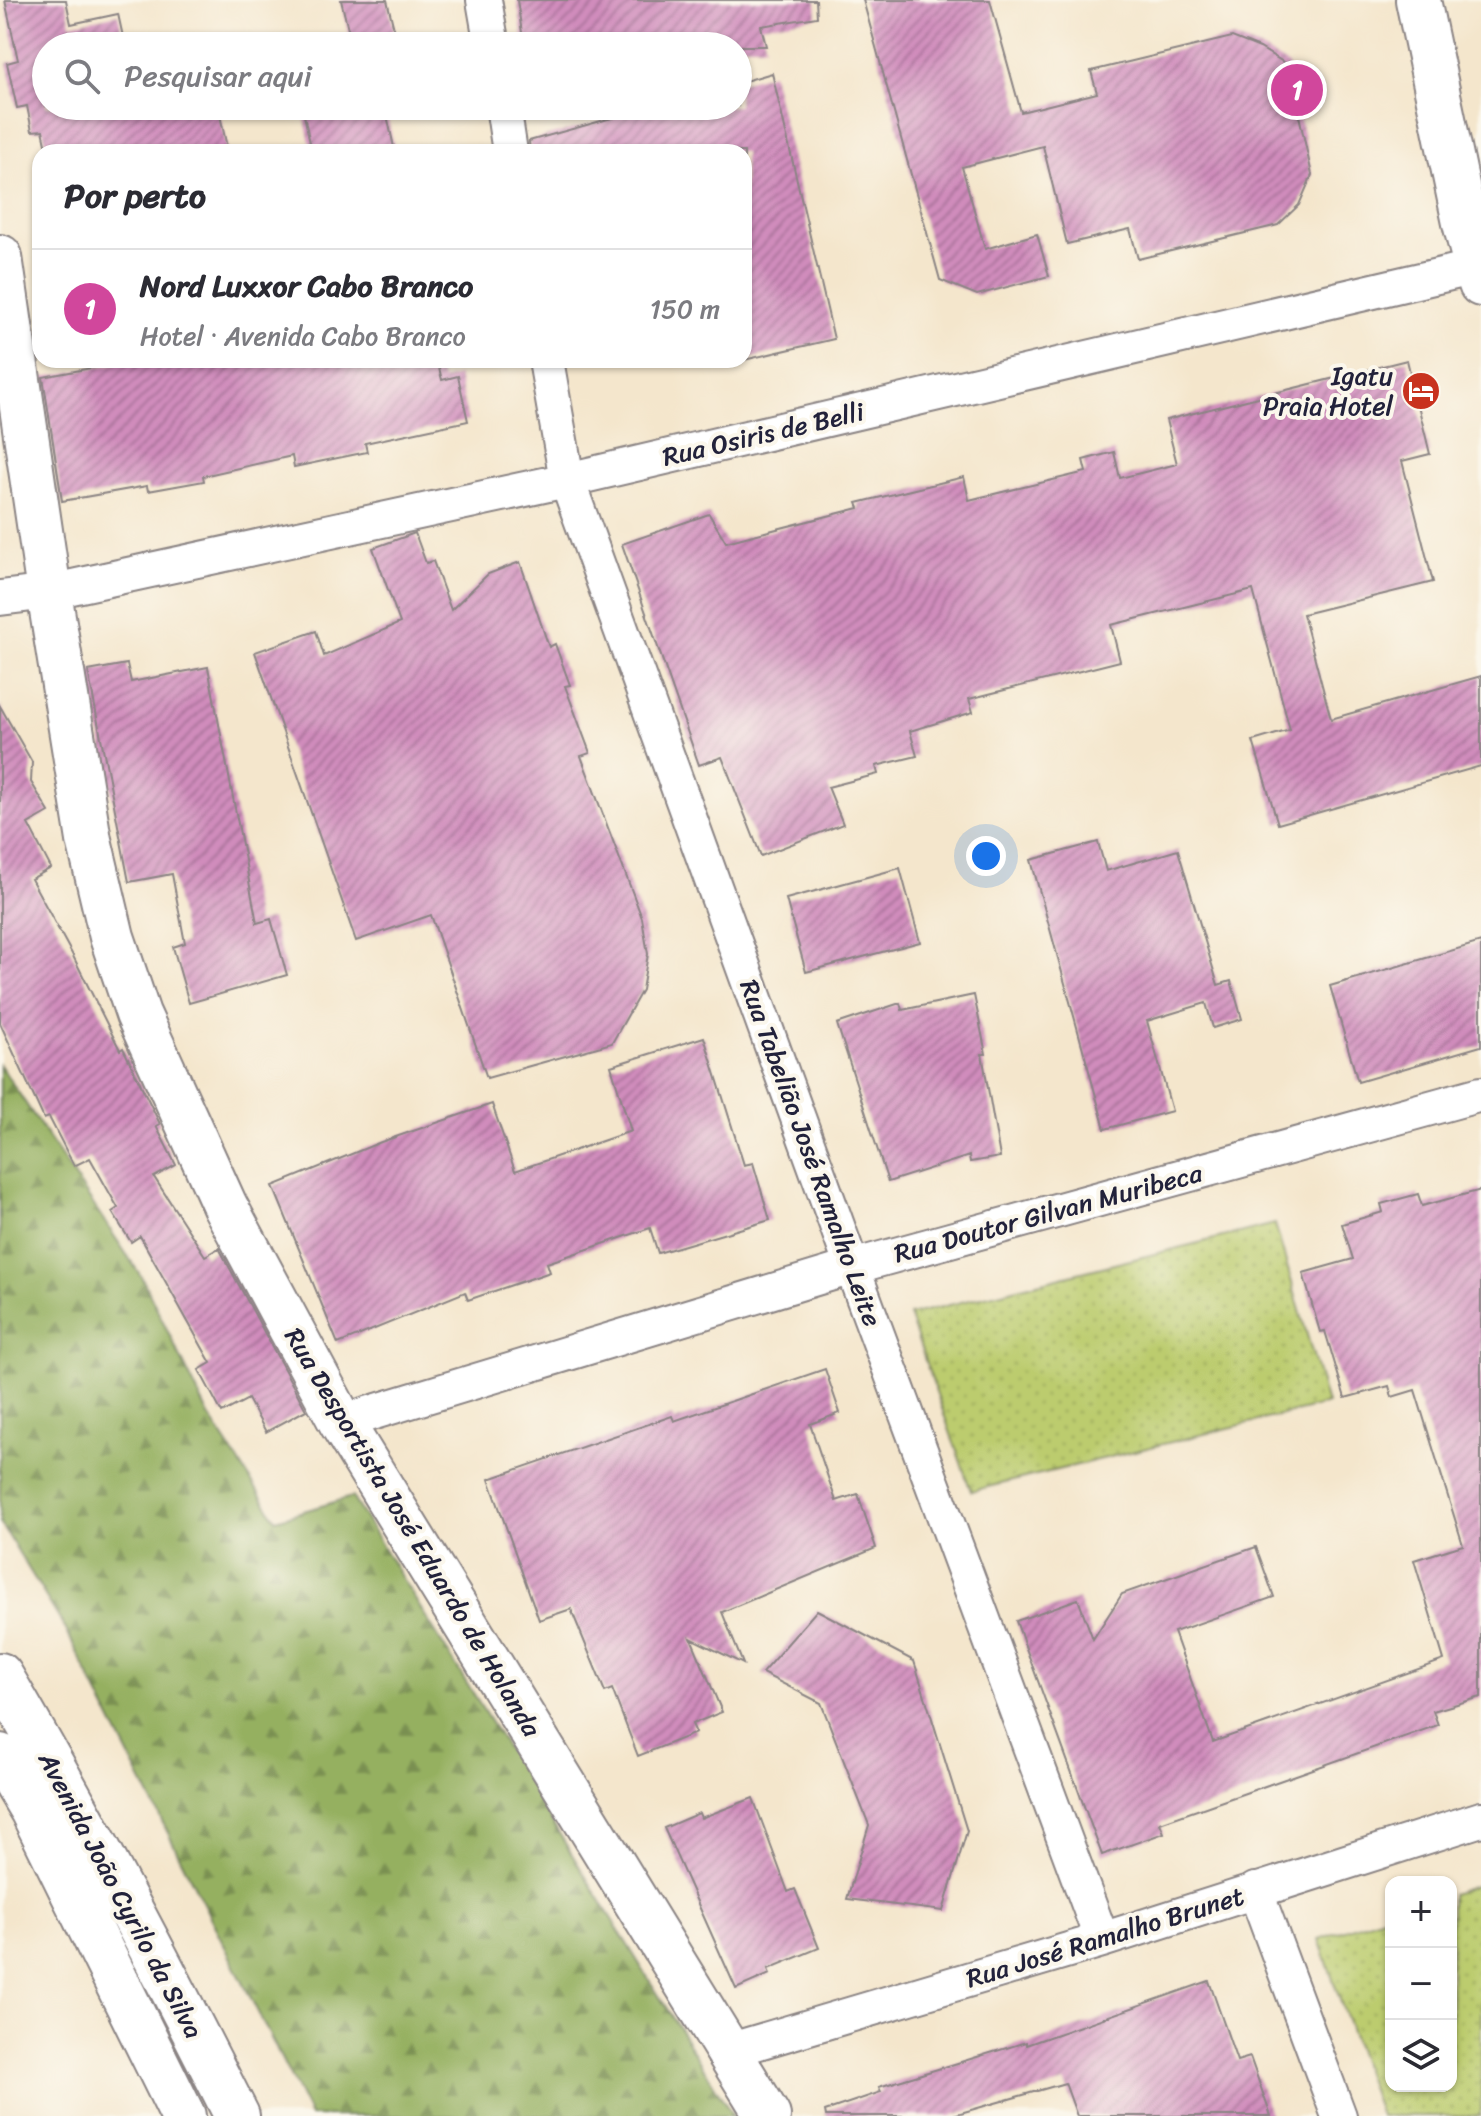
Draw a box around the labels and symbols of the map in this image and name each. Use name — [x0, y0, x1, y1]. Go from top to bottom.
pin: 1 — [1271, 60, 1323, 120]
place label: Igatu Praia Hotel — [1263, 353, 1394, 429]
hotel icon: Igatu Praia Hotel — [1400, 370, 1442, 412]
street label: Rua Osiris de Belli — [658, 388, 869, 480]
your location — [966, 836, 1006, 876]
street label: Rua Tabelião José Ramalho Leite — [727, 973, 895, 1333]
street label: Rua Doutor Gilvan Muribeca — [889, 1149, 1208, 1276]
street label: Rua Desportista José Eduardo de Holanda — [272, 1318, 555, 1747]
street label: Avenida João Cyrilo da Silva — [25, 1742, 216, 2047]
street label: Rua José Ramalho Brunet — [960, 1873, 1250, 2001]

